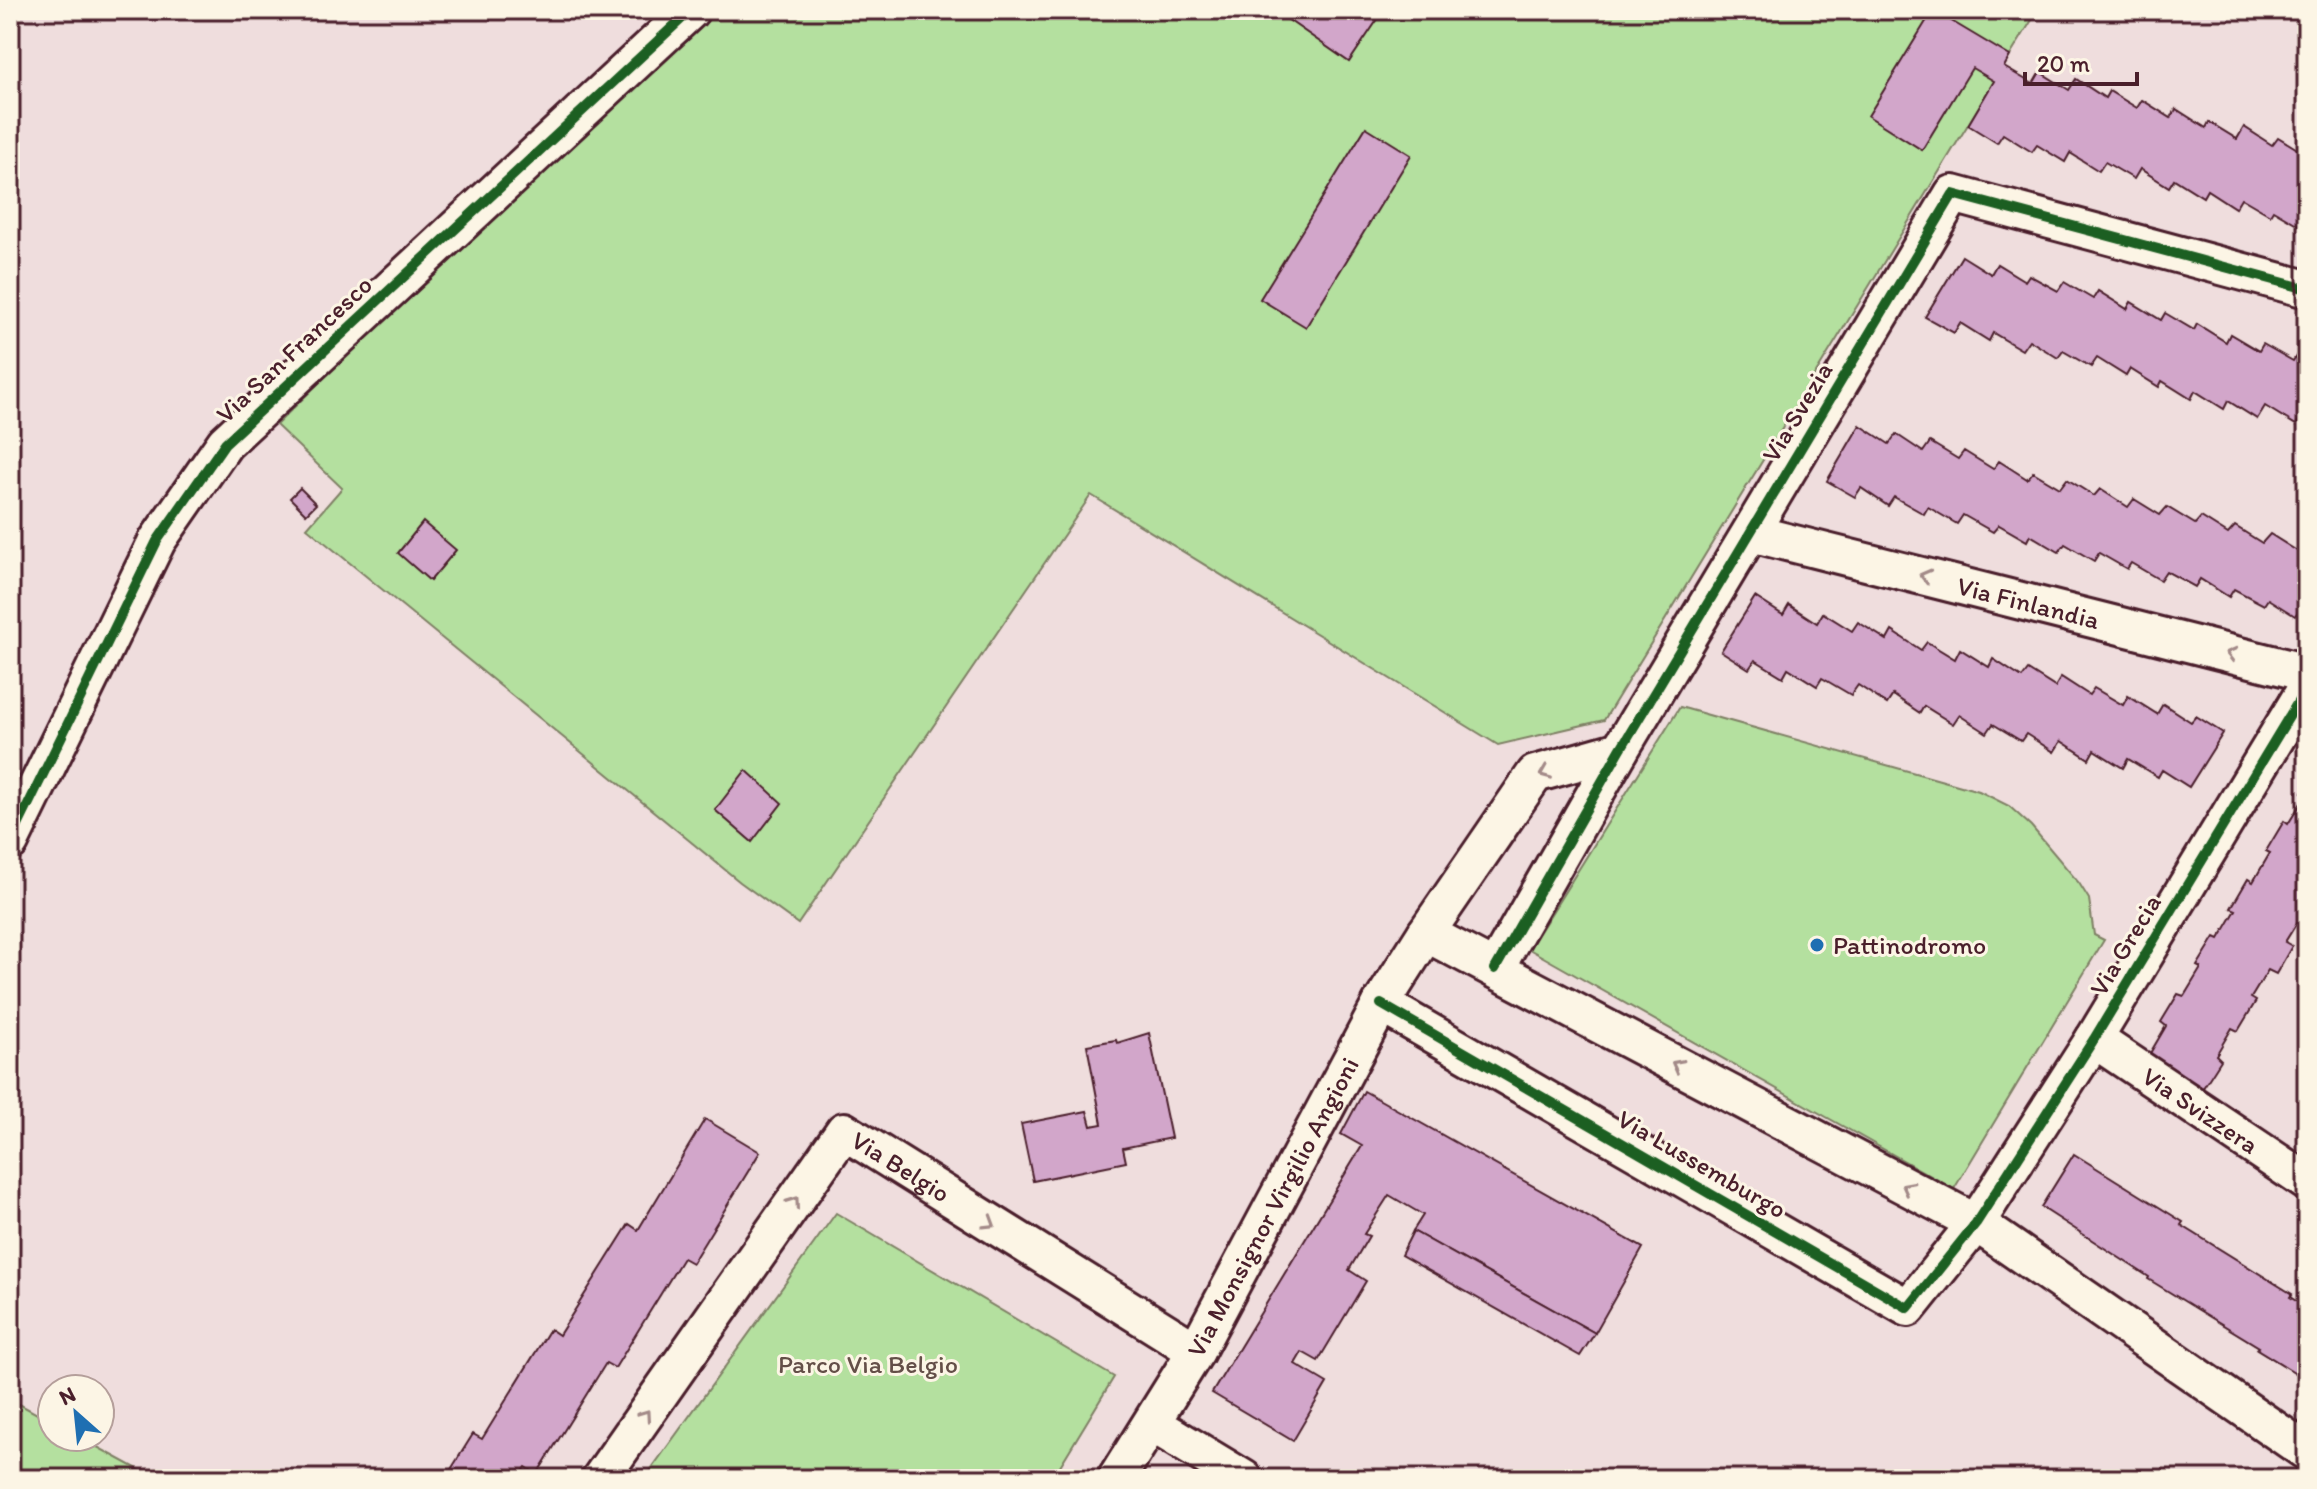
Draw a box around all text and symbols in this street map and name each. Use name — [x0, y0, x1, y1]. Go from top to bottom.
scale bar — [2025, 36, 2137, 86]
text: 20 m — [2037, 49, 2090, 78]
street label: Via San Francesco — [209, 268, 379, 430]
street label: Via Svezia — [1755, 356, 1839, 468]
one-way arrow — [1919, 569, 1932, 586]
street label: Via Finlandia — [1954, 570, 2103, 636]
one-way arrow — [2225, 646, 2239, 663]
one-way arrow — [1539, 763, 1553, 780]
street label: Via Grecia — [2082, 888, 2168, 1002]
place label: Pattinodromo — [1833, 929, 1986, 961]
marker: Pattinodromo — [1808, 936, 1826, 954]
street label: Via Monsignor Virgilio Angioni — [1180, 1052, 1366, 1363]
one-way arrow — [1671, 1060, 1686, 1075]
street label: Via Svizzera — [2136, 1060, 2265, 1161]
street label: Via Lussemburgo — [1612, 1103, 1792, 1225]
street label: Via Belgio — [846, 1124, 956, 1209]
one-way arrow — [1901, 1181, 1916, 1196]
one-way arrow — [784, 1197, 799, 1211]
one-way arrow — [981, 1213, 996, 1228]
park label: Parco Via Belgio — [778, 1348, 958, 1380]
north arrow — [36, 1373, 116, 1453]
text: N — [54, 1380, 80, 1411]
one-way arrow — [635, 1410, 650, 1424]

